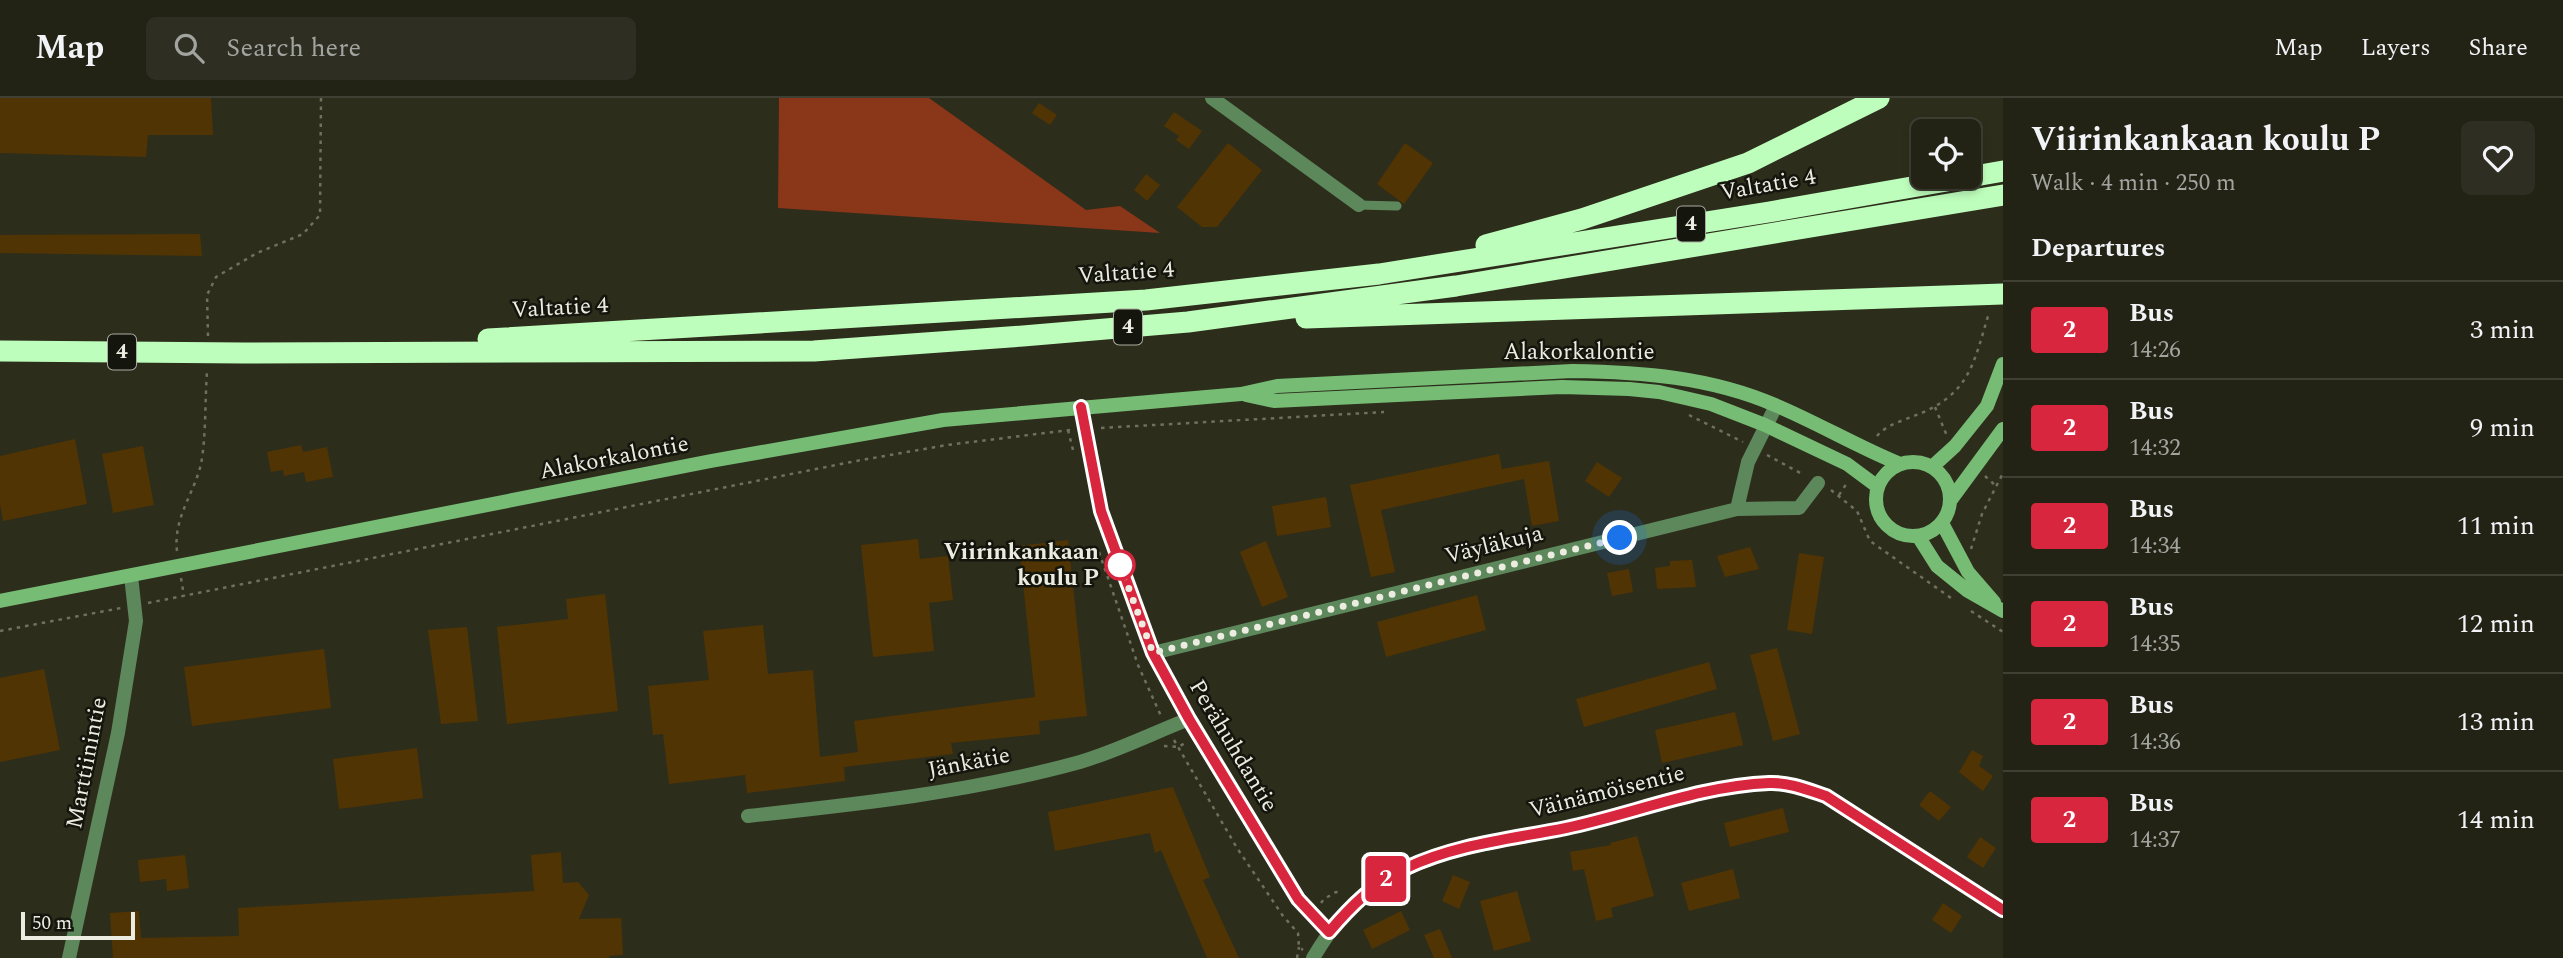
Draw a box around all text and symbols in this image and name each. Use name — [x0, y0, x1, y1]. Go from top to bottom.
search box — [146, 17, 636, 80]
text: Map — [35, 23, 104, 73]
text: Search here — [226, 28, 361, 68]
icon: search — [170, 29, 208, 67]
text: Map — [2274, 30, 2323, 66]
text: Layers — [2361, 30, 2431, 66]
text: Share — [2469, 30, 2528, 66]
text: Viirinkankaan koulu P — [2031, 115, 2380, 165]
map controls — [1911, 119, 1981, 189]
button: locate — [1911, 119, 1981, 189]
button: heart — [2461, 121, 2535, 195]
street label: Valtatie 4 — [1717, 159, 1819, 211]
text: Walk · 4 min · 250 m — [2031, 166, 2236, 201]
road number: 4 — [1677, 206, 1705, 242]
text: Departures — [2031, 228, 2165, 268]
street label: Valtatie 4 — [1076, 252, 1176, 294]
street label: Valtatie 4 — [511, 288, 610, 328]
text: Bus — [2129, 293, 2174, 333]
road number: 4 — [1114, 310, 1142, 344]
text: 3 min — [2470, 310, 2535, 350]
text: 2 — [2063, 312, 2076, 348]
text: 14:26 — [2129, 333, 2181, 368]
road number: 4 — [108, 334, 136, 370]
street label: Alakorkalontie — [1503, 335, 1655, 370]
text: Bus — [2129, 391, 2174, 431]
text: 9 min — [2470, 408, 2535, 448]
text: 2 — [2063, 410, 2076, 446]
street label: Alakorkalontie — [536, 426, 692, 490]
text: 14:32 — [2129, 431, 2181, 466]
text: Bus — [2129, 489, 2174, 529]
text: 11 min — [2457, 506, 2535, 546]
text: 2 — [2063, 508, 2076, 544]
street label: Väyläkuja — [1441, 516, 1547, 574]
your location — [1602, 520, 1637, 555]
text: 14:34 — [2129, 529, 2181, 564]
place label: Viirinkankaan koulu P — [943, 535, 1099, 596]
marker: Viirinkankaan koulu P — [1105, 550, 1135, 580]
text: Bus — [2129, 587, 2174, 627]
text: 12 min — [2457, 604, 2535, 644]
text: 2 — [2063, 606, 2076, 642]
text: 14:35 — [2129, 627, 2181, 662]
street label: Perähuhdantie — [1180, 673, 1286, 819]
text: Bus — [2129, 685, 2174, 725]
street label: Marttiinintie — [57, 694, 117, 832]
text: 13 min — [2457, 702, 2535, 742]
text: 2 — [2063, 704, 2076, 740]
text: 14:36 — [2129, 725, 2181, 760]
street label: Jänkätie — [925, 738, 1013, 788]
street label: Väinämöisentie — [1526, 756, 1688, 828]
text: Bus — [2129, 783, 2174, 823]
text: 14 min — [2457, 800, 2535, 840]
text: 2 — [2063, 802, 2076, 838]
text: 14:37 — [2129, 823, 2181, 858]
line badge: 2 — [1363, 856, 1409, 902]
text: 2 — [1379, 861, 1393, 897]
scale bar — [21, 909, 135, 941]
text: 50 m — [32, 909, 72, 938]

